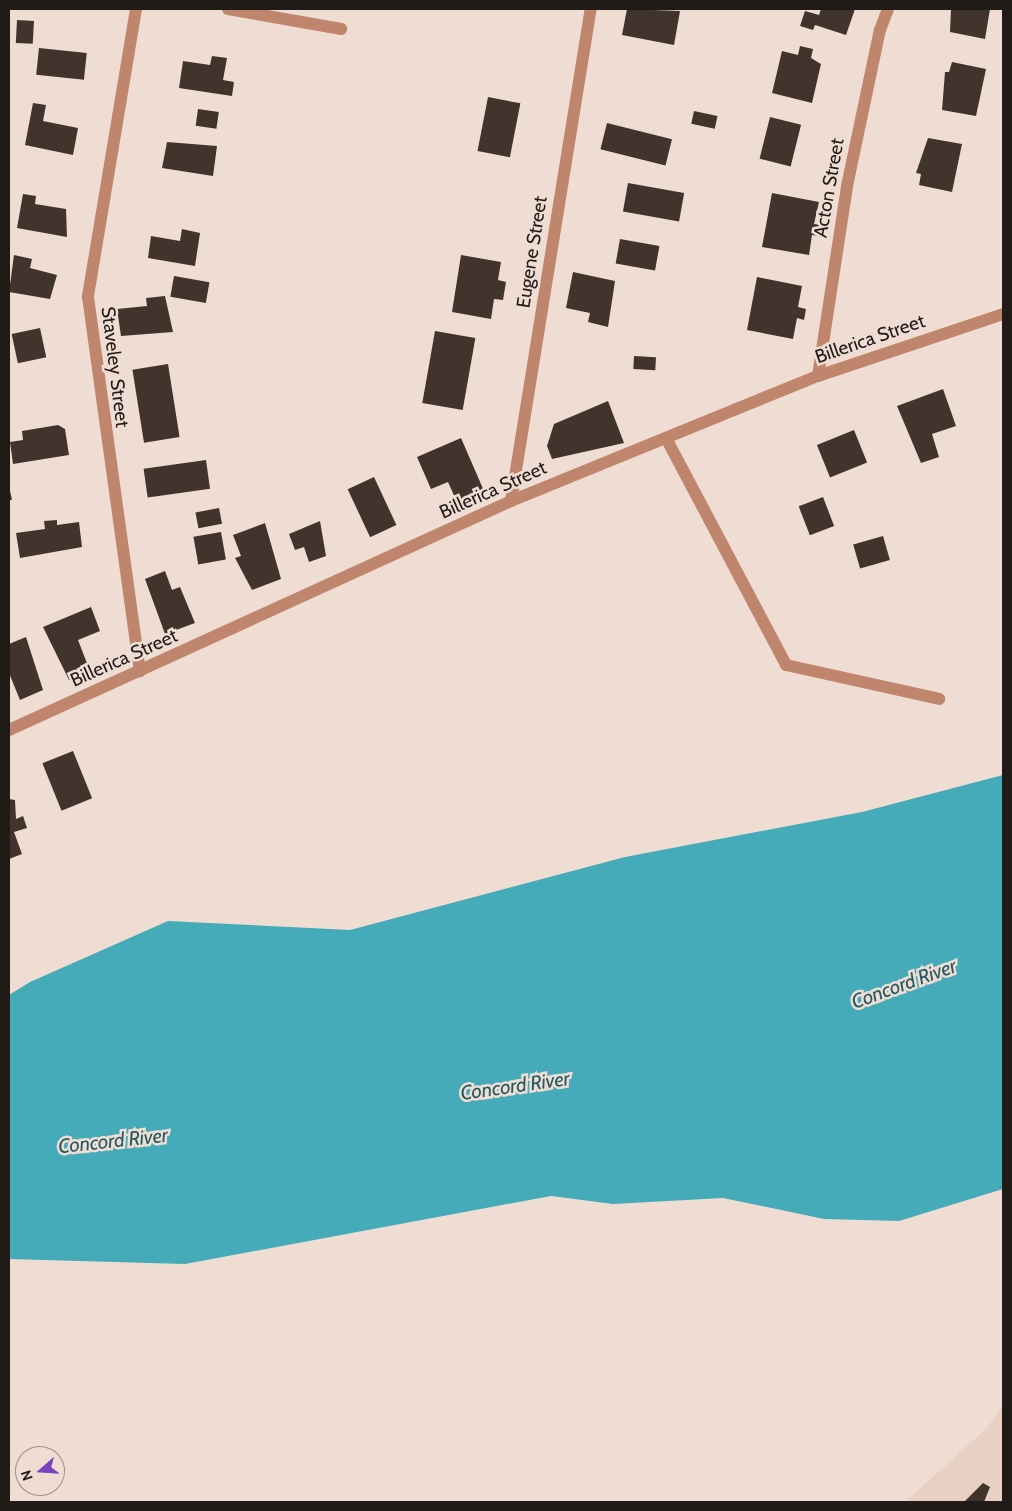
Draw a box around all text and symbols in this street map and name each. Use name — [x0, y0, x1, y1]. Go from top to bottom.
street label: Acton Street — [809, 136, 849, 240]
street label: Eugene Street — [512, 195, 552, 309]
street label: Staveley Street — [96, 305, 134, 429]
street label: Billerica Street — [812, 310, 928, 368]
street label: Billerica Street — [436, 456, 550, 524]
street label: Billerica Street — [67, 624, 181, 692]
water label: Concord River — [848, 954, 960, 1014]
water label: Concord River — [459, 1066, 571, 1106]
water label: Concord River — [57, 1123, 169, 1159]
north arrow — [15, 1446, 65, 1496]
text: N — [17, 1468, 37, 1483]

